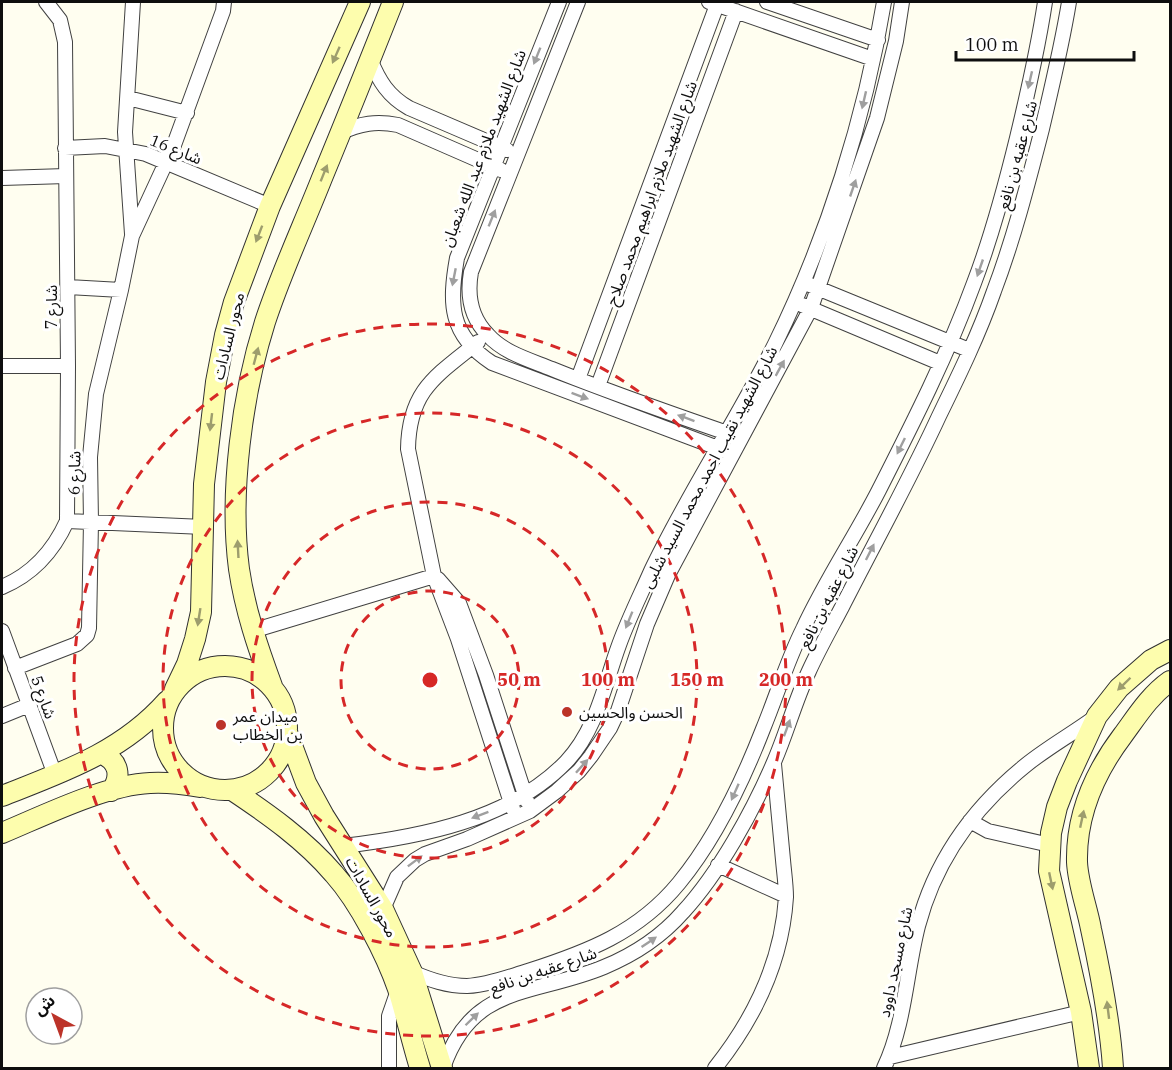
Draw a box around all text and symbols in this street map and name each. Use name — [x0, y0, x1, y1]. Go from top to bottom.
scale bar — [956, 24, 1134, 62]
text: 100 m — [965, 33, 1019, 56]
one-way arrow — [331, 46, 340, 64]
street label: شارع الشهيد ملازم عبد الله شعبان — [436, 47, 533, 250]
one-way arrow — [532, 47, 542, 65]
one-way arrow — [1025, 70, 1035, 89]
street label: شارع الشهيد ملازم ابراهيم محمد صلاح — [601, 78, 704, 309]
one-way arrow — [858, 91, 868, 109]
street label: شارع عقبه بن نافع — [993, 98, 1044, 213]
street label: شارع 16 — [146, 130, 205, 171]
one-way arrow — [320, 164, 329, 182]
one-way arrow — [849, 179, 859, 197]
one-way arrow — [488, 209, 497, 227]
one-way arrow — [254, 225, 263, 243]
one-way arrow — [974, 259, 984, 277]
one-way arrow — [449, 268, 458, 287]
street label: شارع 7 — [41, 285, 64, 329]
street label: محور السادات — [207, 290, 249, 382]
street label: شارع الشهيد نقيب احمد محمد السيد شلبى — [636, 343, 784, 593]
one-way arrow — [252, 346, 262, 365]
one-way arrow — [775, 359, 785, 376]
one-way arrow — [571, 392, 589, 402]
one-way arrow — [677, 412, 695, 422]
one-way arrow — [206, 413, 216, 432]
one-way arrow — [896, 437, 905, 454]
street label: شارع 6 — [64, 451, 87, 495]
one-way arrow — [233, 539, 243, 558]
street label: شارع عقبه بن نافع — [794, 542, 865, 653]
one-way arrow — [865, 543, 875, 560]
one-way arrow — [195, 607, 204, 626]
one-way arrow — [624, 612, 634, 630]
text: 50 m — [497, 668, 541, 691]
text: 100 m — [581, 668, 636, 691]
text: 150 m — [670, 668, 725, 691]
text: 200 m — [759, 668, 814, 691]
centre of rings — [420, 670, 440, 690]
street label: شارع 5 — [24, 673, 61, 722]
one-way arrow — [1116, 677, 1131, 691]
place label: الحسن والحسين — [579, 702, 683, 722]
marker: الحسن والحسين — [560, 705, 574, 719]
place label: ميدان عمر بن الخطاب — [232, 706, 303, 744]
marker: ميدان عمر بن الخطاب — [214, 718, 228, 732]
one-way arrow — [782, 719, 792, 737]
one-way arrow — [575, 759, 589, 774]
one-way arrow — [731, 783, 740, 800]
one-way arrow — [1078, 809, 1087, 828]
one-way arrow — [471, 810, 489, 820]
street label: محور السادات — [342, 853, 402, 941]
one-way arrow — [407, 856, 422, 868]
one-way arrow — [1047, 872, 1056, 891]
street label: شارع مسجد داوود — [874, 905, 919, 1020]
one-way arrow — [641, 937, 657, 948]
street label: شارع عقبه بن نافع — [487, 942, 600, 1001]
north arrow — [24, 986, 84, 1046]
text: ش — [29, 990, 59, 1019]
one-way arrow — [1103, 1001, 1112, 1020]
one-way arrow — [464, 1012, 478, 1026]

